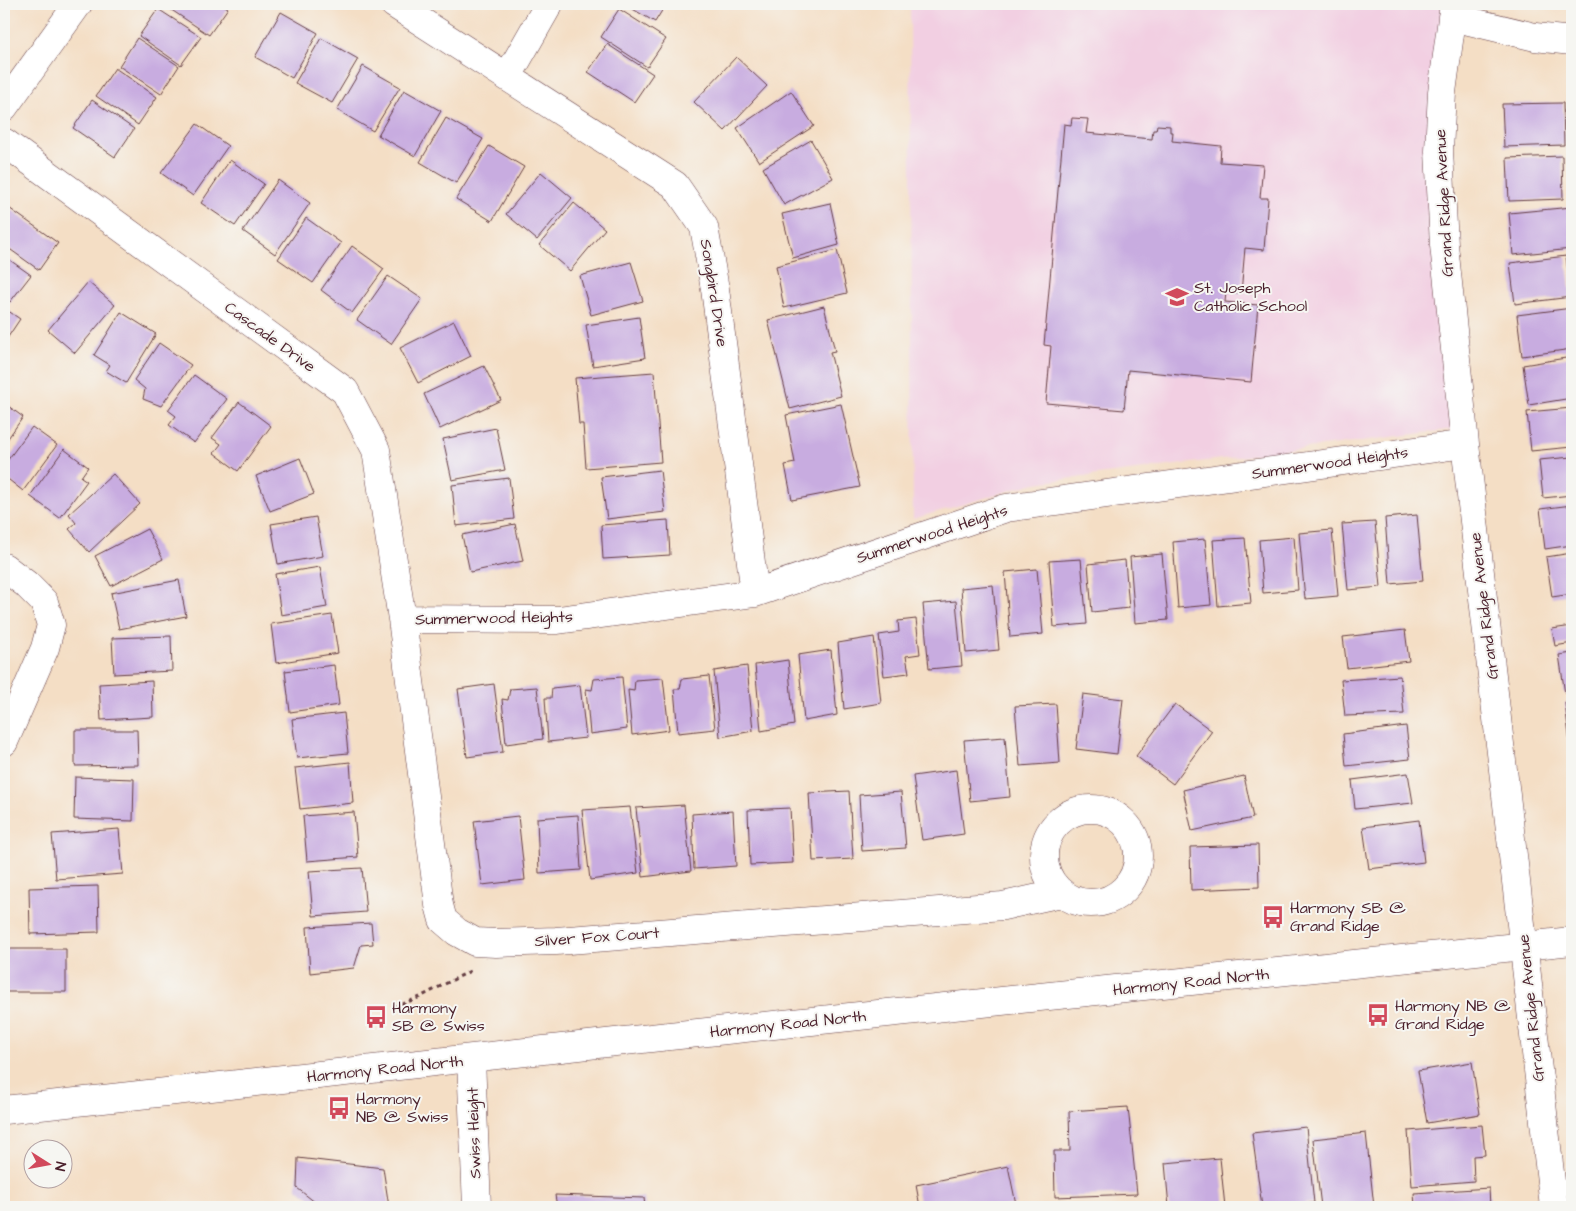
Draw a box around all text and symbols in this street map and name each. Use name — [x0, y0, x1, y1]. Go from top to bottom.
street label: Grand Ridge Avenue — [1429, 128, 1460, 277]
street label: Songbird Drive — [694, 237, 733, 349]
place label: St. Joseph Catholic School — [1194, 277, 1307, 317]
school or university icon: St. Joseph Catholic School — [1164, 284, 1190, 310]
street label: Cascade Drive — [220, 296, 320, 378]
street label: Summerwood Heights — [1250, 441, 1410, 486]
street label: Summerwood Heights — [854, 499, 1011, 570]
street label: Grand Ridge Avenue — [1464, 531, 1505, 681]
street label: Summerwood Heights — [415, 606, 573, 631]
place label: Harmony SB @ Grand Ridge — [1290, 897, 1406, 938]
bus stop icon: Harmony SB @ Grand Ridge — [1260, 904, 1286, 930]
street label: Silver Fox Court — [534, 922, 661, 952]
street label: Grand Ridge Avenue — [1512, 933, 1551, 1083]
street label: Harmony Road North — [1112, 963, 1270, 1002]
place label: Harmony NB @ Grand Ridge — [1395, 995, 1511, 1036]
place label: Harmony SB @ Swiss — [392, 997, 485, 1037]
bus stop icon: Harmony NB @ Grand Ridge — [1365, 1002, 1391, 1028]
bus stop icon: Harmony SB @ Swiss — [363, 1004, 389, 1030]
street label: Harmony Road North — [709, 1005, 867, 1044]
street label: Harmony Road North — [306, 1050, 464, 1089]
street label: Swiss Height — [461, 1086, 488, 1179]
place label: Harmony NB @ Swiss — [356, 1088, 449, 1128]
bus stop icon: Harmony NB @ Swiss — [326, 1095, 352, 1121]
north arrow — [22, 1138, 72, 1188]
text: N — [49, 1160, 70, 1173]

